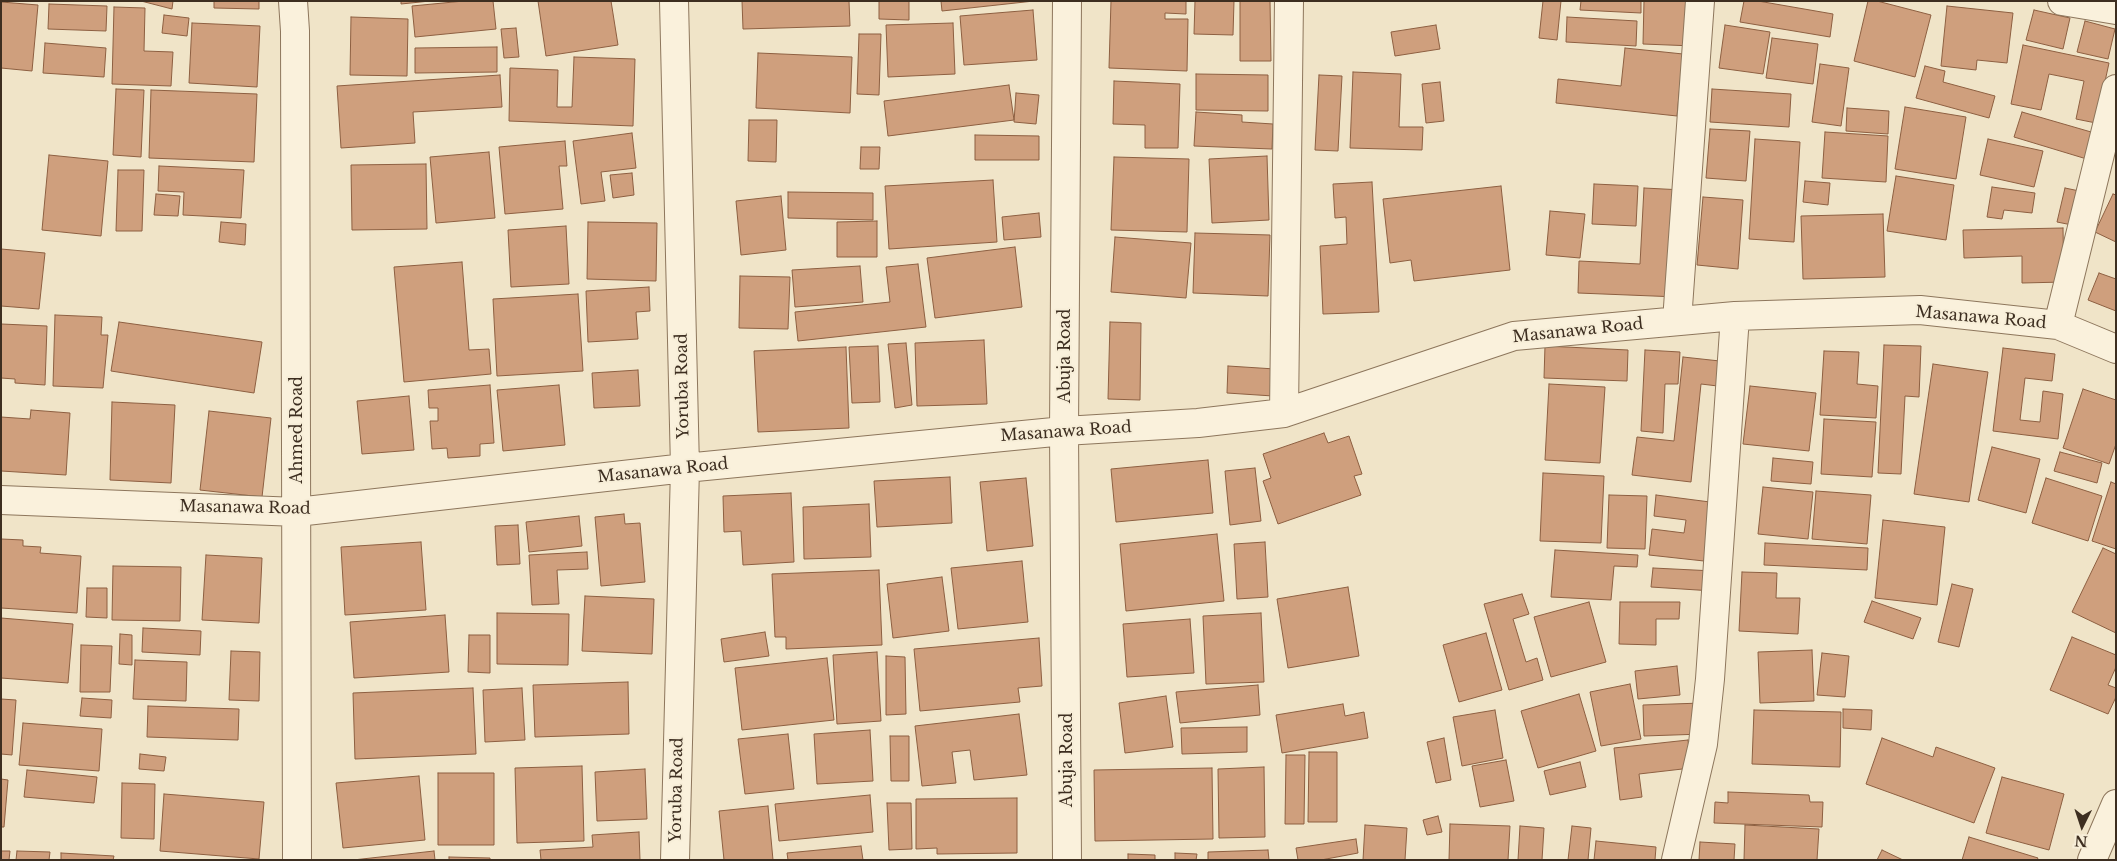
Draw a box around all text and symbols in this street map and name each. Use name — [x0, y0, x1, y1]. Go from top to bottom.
street label: Masanawa Road — [1915, 303, 2047, 333]
street label: Abuja Road — [1055, 309, 1075, 403]
street label: Masanawa Road — [1512, 315, 1644, 347]
street label: Yoruba Road — [672, 333, 694, 439]
street label: Ahmed Road — [287, 376, 307, 484]
street label: Masanawa Road — [1000, 418, 1132, 446]
street label: Masanawa Road — [597, 455, 729, 487]
street label: Masanawa Road — [179, 497, 311, 519]
street label: Abuja Road — [1057, 713, 1077, 807]
street label: Yoruba Road — [666, 737, 688, 843]
north arrow — [2057, 801, 2107, 851]
text: N — [2074, 832, 2088, 850]

